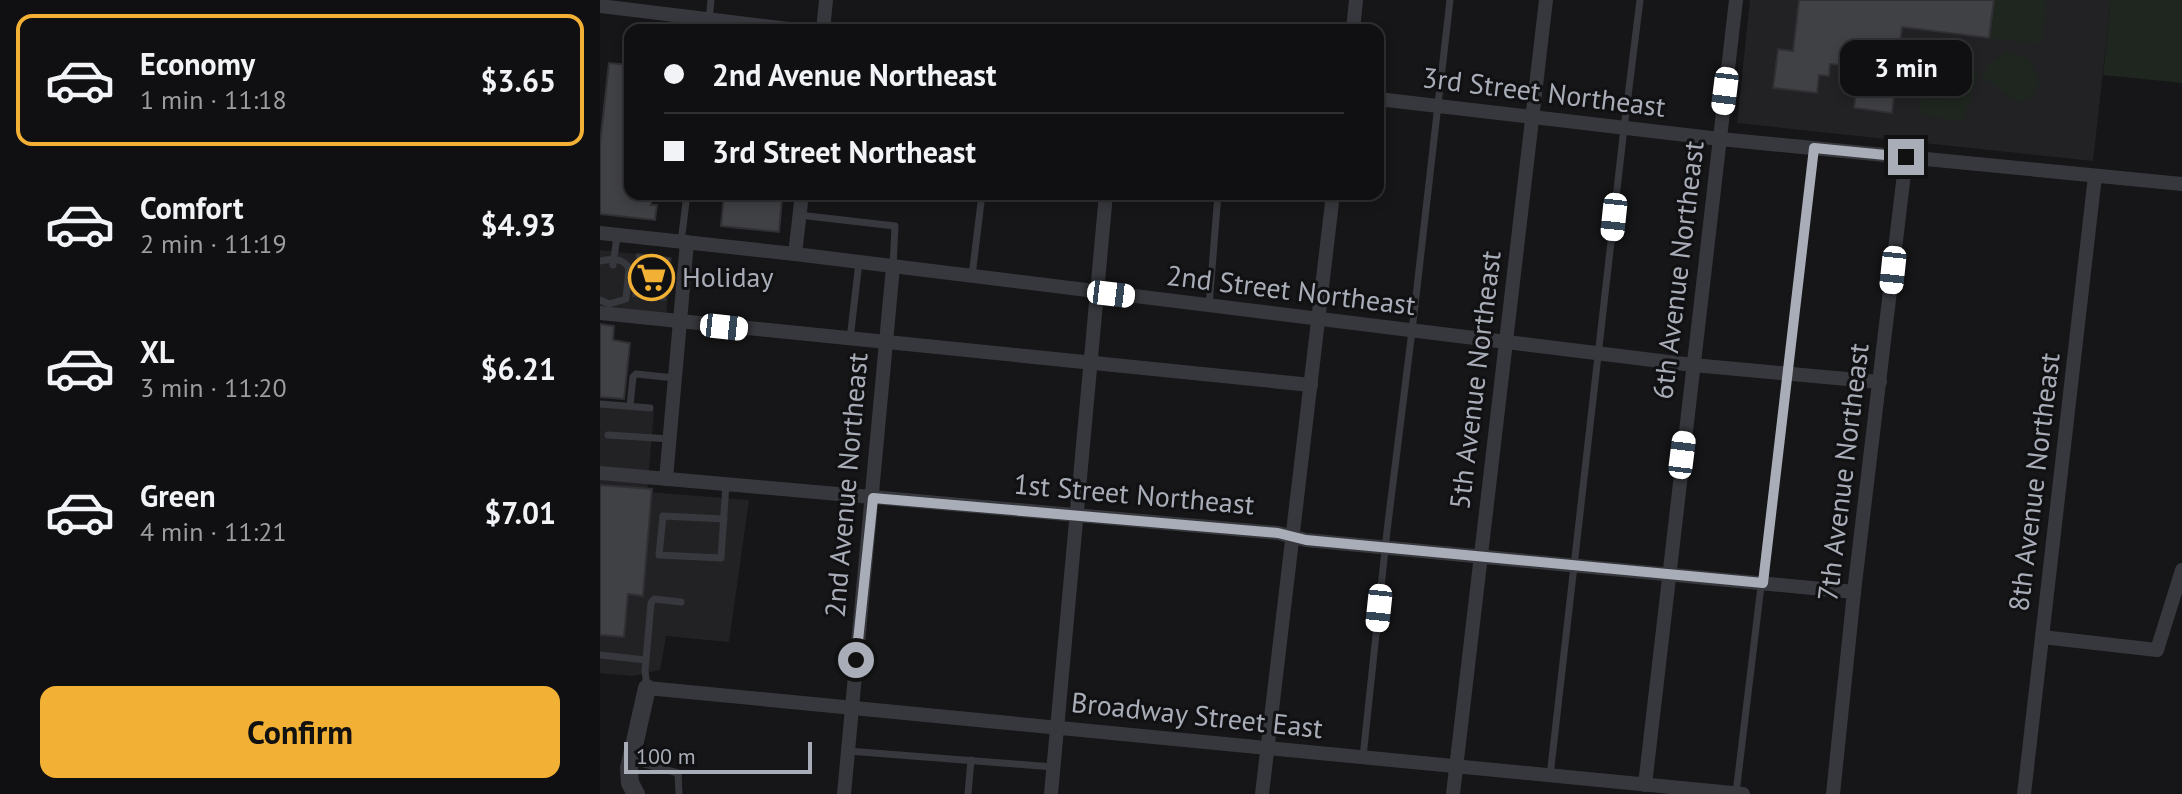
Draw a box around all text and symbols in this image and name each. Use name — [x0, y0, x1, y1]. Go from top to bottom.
callout: 3 min — [1840, 41, 1972, 97]
icon: car — [44, 44, 116, 116]
text: Economy — [140, 44, 255, 83]
text: 3 min — [1874, 51, 1938, 84]
text: 2nd Avenue Northeast — [712, 55, 996, 94]
street label: 3rd Street Northeast — [1420, 58, 1668, 125]
text: $3.65 — [481, 61, 556, 100]
car — [1710, 66, 1740, 116]
text: 1 min · 11:18 — [140, 83, 287, 116]
text: 3rd Street Northeast — [712, 132, 976, 171]
street label: 6th Avenue Northeast — [1643, 138, 1712, 401]
route end — [1888, 139, 1924, 175]
icon: car — [44, 188, 116, 260]
text: Comfort — [140, 188, 243, 227]
car — [1600, 192, 1628, 242]
text: $4.93 — [481, 205, 556, 244]
text: 2 min · 11:19 — [140, 227, 287, 260]
car — [1879, 245, 1907, 295]
street label: 5th Avenue Northeast — [1440, 248, 1509, 511]
supermarket icon: Holiday — [627, 253, 675, 301]
street label: 2nd Street Northeast — [1164, 256, 1418, 323]
place label: Holiday — [682, 258, 774, 295]
car — [1086, 279, 1136, 309]
car — [699, 313, 749, 341]
icon: car — [44, 332, 116, 404]
text: XL — [140, 332, 174, 371]
street label: 7th Avenue Northeast — [1808, 340, 1877, 603]
text: $6.21 — [481, 349, 556, 388]
street label: 8th Avenue Northeast — [1999, 350, 2068, 613]
street label: 2nd Avenue Northeast — [815, 351, 876, 619]
text: 3 min · 11:20 — [140, 371, 287, 404]
car — [1667, 430, 1697, 480]
street label: 1st Street Northeast — [1012, 465, 1256, 522]
icon: car — [44, 476, 116, 548]
text: Green — [140, 476, 215, 515]
text: $7.01 — [484, 493, 556, 532]
text: 4 min · 11:21 — [140, 515, 287, 548]
car — [1365, 583, 1393, 633]
route start — [838, 642, 874, 678]
street label: Broadway Street East — [1069, 683, 1325, 746]
button: Confirm — [40, 686, 560, 778]
scale bar — [624, 738, 812, 774]
text: 100 m — [636, 742, 696, 770]

